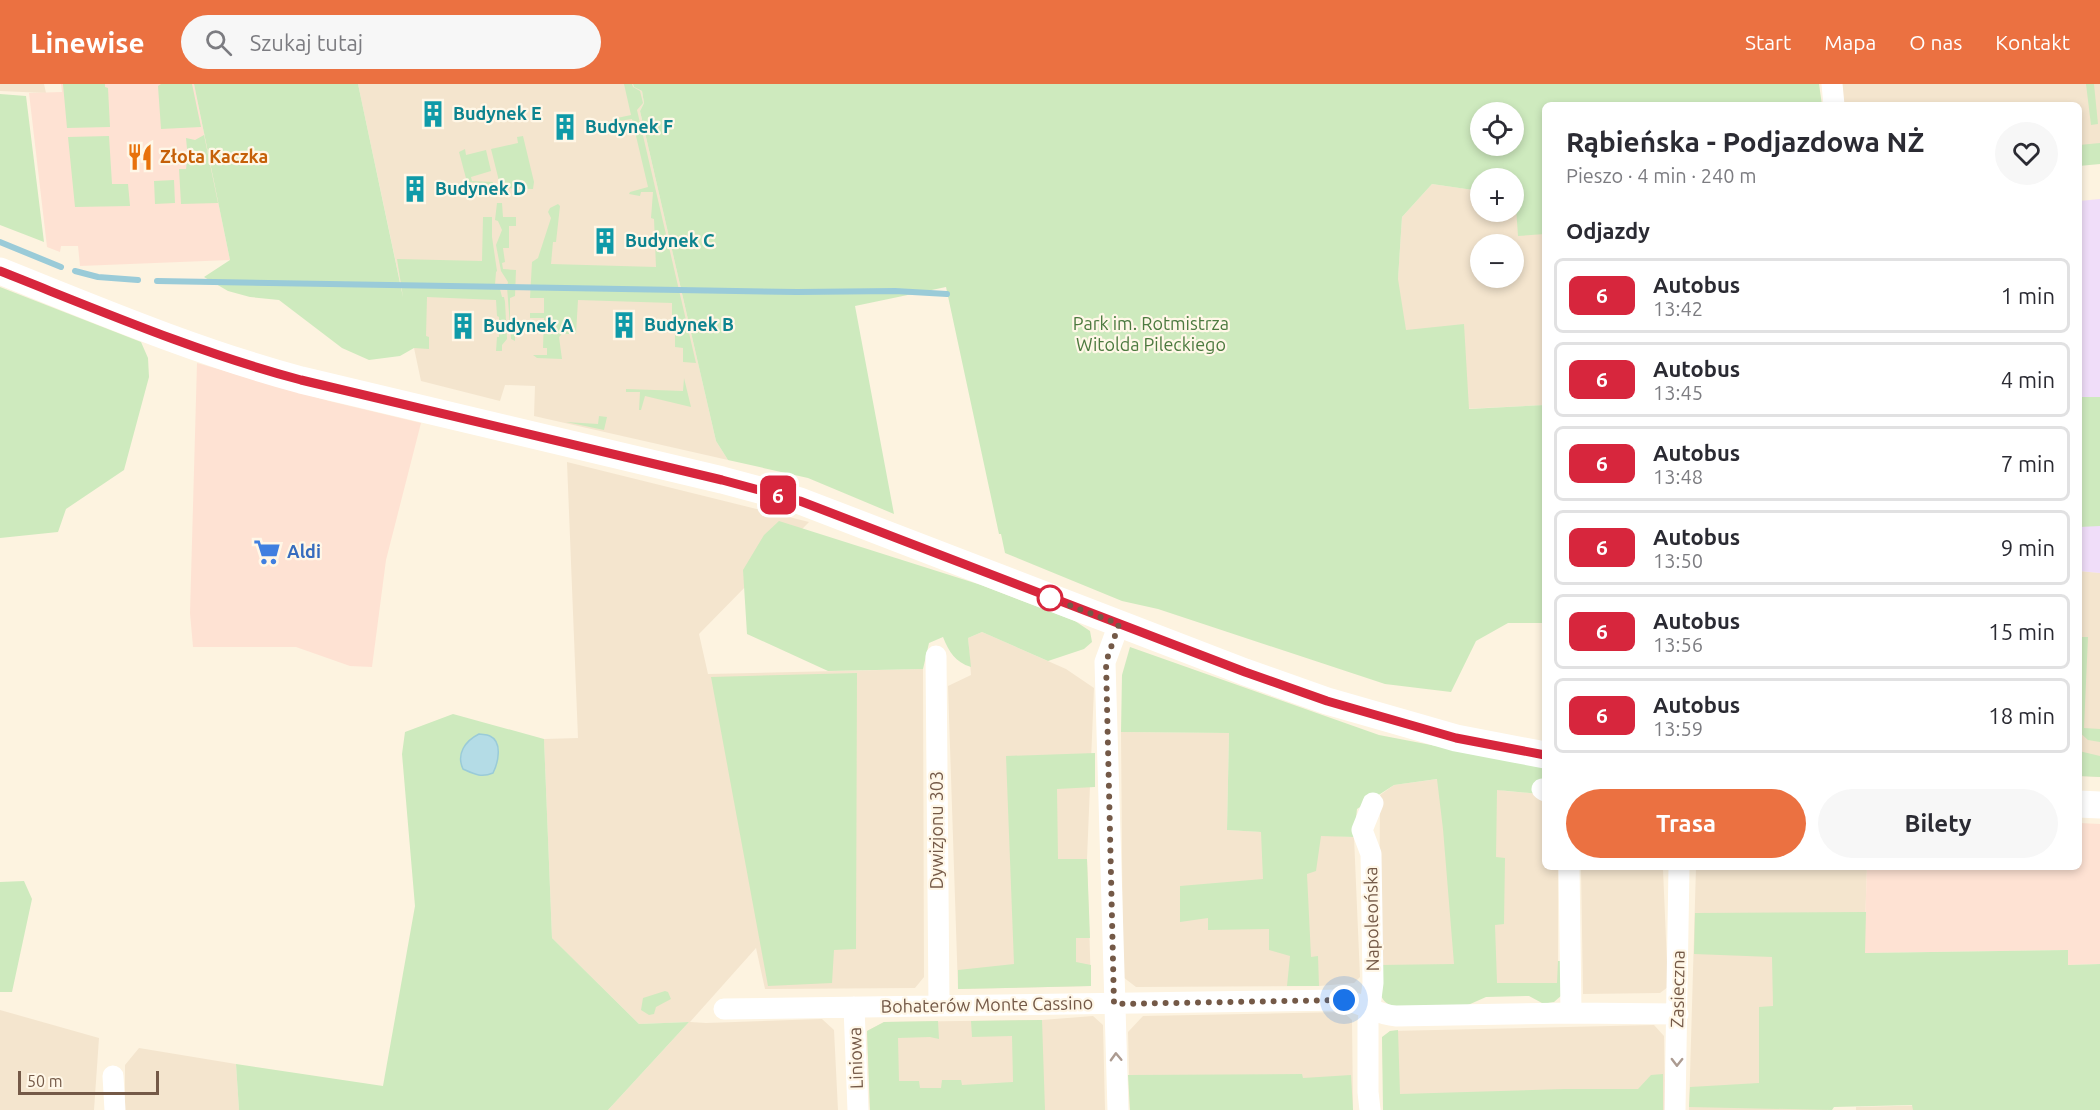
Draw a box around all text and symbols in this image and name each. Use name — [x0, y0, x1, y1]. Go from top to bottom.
search box — [181, 15, 601, 69]
icon: search — [202, 26, 235, 59]
text: Linewise — [30, 27, 145, 58]
text: Szukaj tutaj — [250, 30, 363, 55]
text: Start — [1745, 30, 1791, 54]
text: Mapa — [1824, 30, 1876, 54]
text: O nas — [1909, 30, 1962, 54]
text: Kontakt — [1995, 30, 2070, 54]
building icon: Budynek E — [418, 99, 448, 129]
map controls — [1470, 102, 1524, 288]
button: locate — [1470, 102, 1524, 156]
place label: Budynek E — [453, 103, 542, 123]
building icon: Budynek F — [550, 112, 580, 142]
place label: Budynek F — [585, 116, 673, 136]
button: heart — [1995, 122, 2058, 185]
text: Rąbieńska - Podjazdowa NŻ — [1566, 126, 1924, 157]
restaurant icon: Złota Kaczka — [125, 142, 155, 172]
place label: Złota Kaczka — [160, 146, 268, 166]
text: Pieszo · 4 min · 240 m — [1566, 164, 1756, 187]
button: + — [1470, 168, 1524, 222]
building icon: Budynek D — [400, 174, 430, 204]
place label: Budynek D — [435, 178, 526, 198]
text: Odjazdy — [1566, 218, 1650, 243]
building icon: Budynek C — [590, 226, 620, 256]
place label: Budynek C — [625, 230, 715, 250]
button: − — [1470, 234, 1524, 288]
text: Autobus — [1653, 272, 1740, 297]
text: 6 — [1596, 283, 1608, 307]
text: 1 min — [2001, 283, 2055, 308]
text: 13:42 — [1653, 297, 1703, 320]
building icon: Budynek B — [609, 310, 639, 340]
building icon: Budynek A — [448, 311, 478, 341]
park label: Park im. Rotmistrza Witolda Pileckiego — [1073, 313, 1229, 354]
place label: Budynek B — [644, 314, 734, 334]
place label: Budynek A — [483, 315, 574, 335]
text: Autobus — [1653, 356, 1740, 381]
text: 6 — [1596, 367, 1608, 391]
text: 4 min — [2001, 367, 2055, 392]
text: 13:45 — [1653, 381, 1703, 404]
text: Autobus — [1653, 440, 1740, 465]
text: 6 — [1596, 451, 1608, 475]
text: 7 min — [2001, 451, 2055, 476]
text: 13:48 — [1653, 465, 1703, 488]
line badge: 6 — [758, 476, 798, 514]
text: 6 — [772, 483, 784, 507]
text: Autobus — [1653, 524, 1740, 549]
text: 6 — [1596, 535, 1608, 559]
text: 9 min — [2001, 535, 2055, 560]
supermarket icon: Aldi — [252, 537, 282, 567]
place label: Aldi — [287, 541, 321, 561]
text: 13:50 — [1653, 549, 1703, 572]
unlabelled marker — [1037, 585, 1063, 611]
text: Autobus — [1653, 608, 1740, 633]
text: 6 — [1596, 619, 1608, 643]
text: 15 min — [1988, 619, 2055, 644]
text: 13:56 — [1653, 633, 1703, 656]
text: Autobus — [1653, 692, 1740, 717]
text: 6 — [1596, 703, 1608, 727]
text: 18 min — [1988, 703, 2055, 728]
text: 13:59 — [1653, 717, 1703, 740]
street label: Dywizjonu 303 — [926, 771, 946, 889]
button: Trasa — [1566, 789, 1806, 858]
button: Bilety — [1818, 789, 2058, 858]
street label: Napoleońska — [1360, 866, 1382, 972]
street label: Zasieczna — [1666, 950, 1688, 1028]
your location — [1329, 985, 1359, 1015]
street label: Bohaterów Monte Cassino — [881, 992, 1093, 1016]
street label: Liniowa — [844, 1027, 866, 1089]
one-way arrow — [1109, 1052, 1122, 1061]
one-way arrow — [1670, 1057, 1683, 1066]
scale bar — [18, 1068, 159, 1096]
text: 50 m — [27, 1072, 63, 1090]

